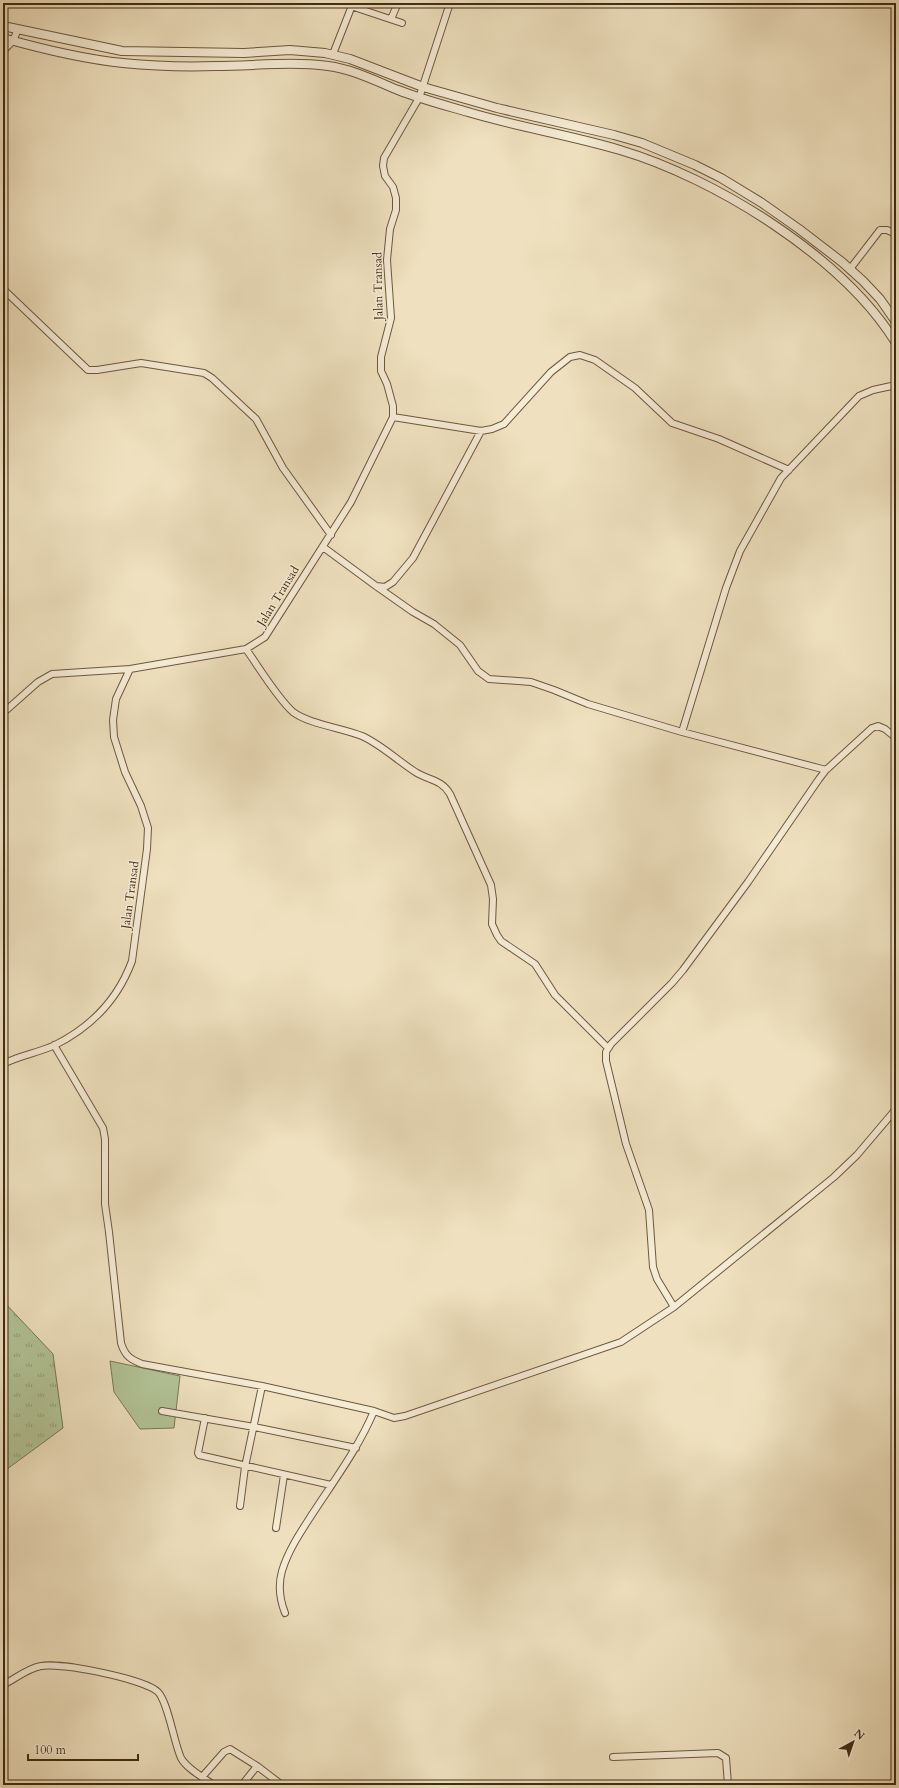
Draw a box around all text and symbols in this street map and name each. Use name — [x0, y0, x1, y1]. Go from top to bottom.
street label: Jalan Transad — [369, 251, 387, 322]
street label: Jalan Transad — [252, 562, 303, 631]
street label: Jalan Transad — [117, 859, 143, 932]
north arrow — [833, 1722, 873, 1762]
text: N — [851, 1726, 868, 1744]
scale bar — [28, 1736, 138, 1762]
text: 100 m — [34, 1742, 67, 1758]

